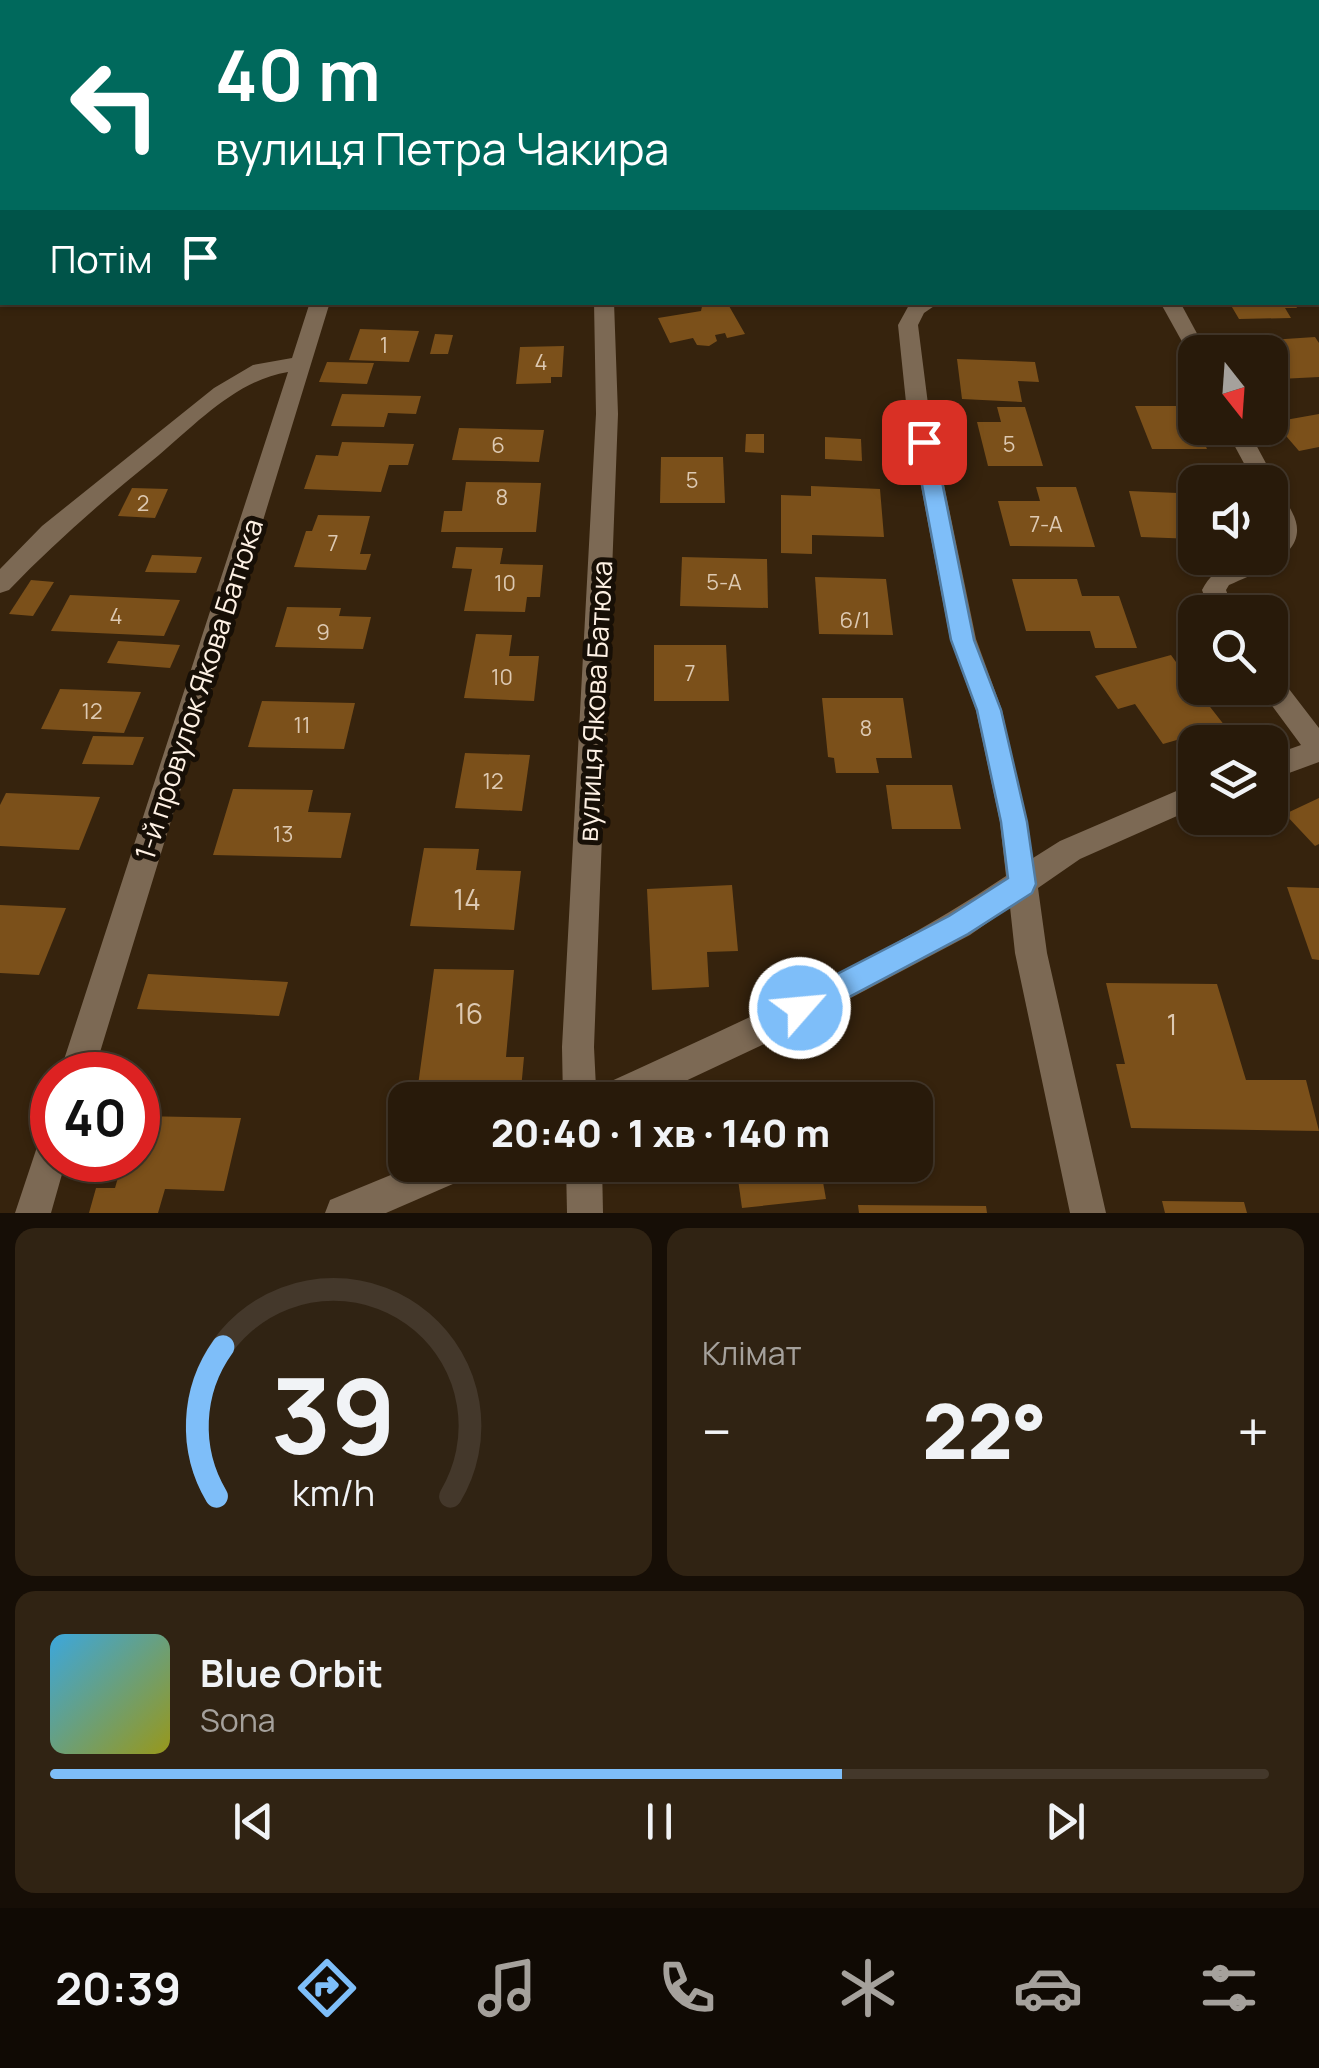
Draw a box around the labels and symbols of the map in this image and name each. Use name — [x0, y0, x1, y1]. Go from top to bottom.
house number: 1 — [380, 330, 388, 360]
north arrow — [1178, 335, 1288, 445]
house number: 4 — [535, 347, 547, 377]
pin — [882, 400, 967, 485]
house number: 5 — [1003, 429, 1015, 459]
house number: 6 — [491, 430, 505, 460]
house number: 5 — [686, 465, 698, 495]
house number: 8 — [496, 482, 508, 512]
house number: 2 — [137, 488, 149, 518]
house number: 7-А — [1029, 509, 1063, 539]
street label: 1-й провулок Якова Батюка — [125, 513, 271, 865]
house number: 7 — [327, 528, 339, 558]
street label: вулиця Якова Батюка — [568, 559, 620, 843]
house number: 5-А — [706, 567, 742, 597]
house number: 10 — [494, 568, 516, 598]
house number: 4 — [110, 601, 122, 631]
house number: 6/1 — [840, 605, 870, 635]
house number: 9 — [316, 617, 330, 647]
house number: 7 — [684, 658, 696, 688]
house number: 10 — [491, 662, 513, 692]
house number: 12 — [81, 696, 103, 726]
house number: 11 — [293, 710, 311, 740]
house number: 8 — [860, 713, 872, 743]
house number: 12 — [482, 766, 504, 796]
house number: 13 — [273, 819, 293, 849]
house number: 14 — [453, 880, 481, 918]
position arrow — [748, 956, 852, 1060]
house number: 16 — [455, 994, 483, 1032]
house number: 1 — [1167, 1005, 1177, 1043]
speed limit sign: 40 — [30, 1052, 160, 1182]

